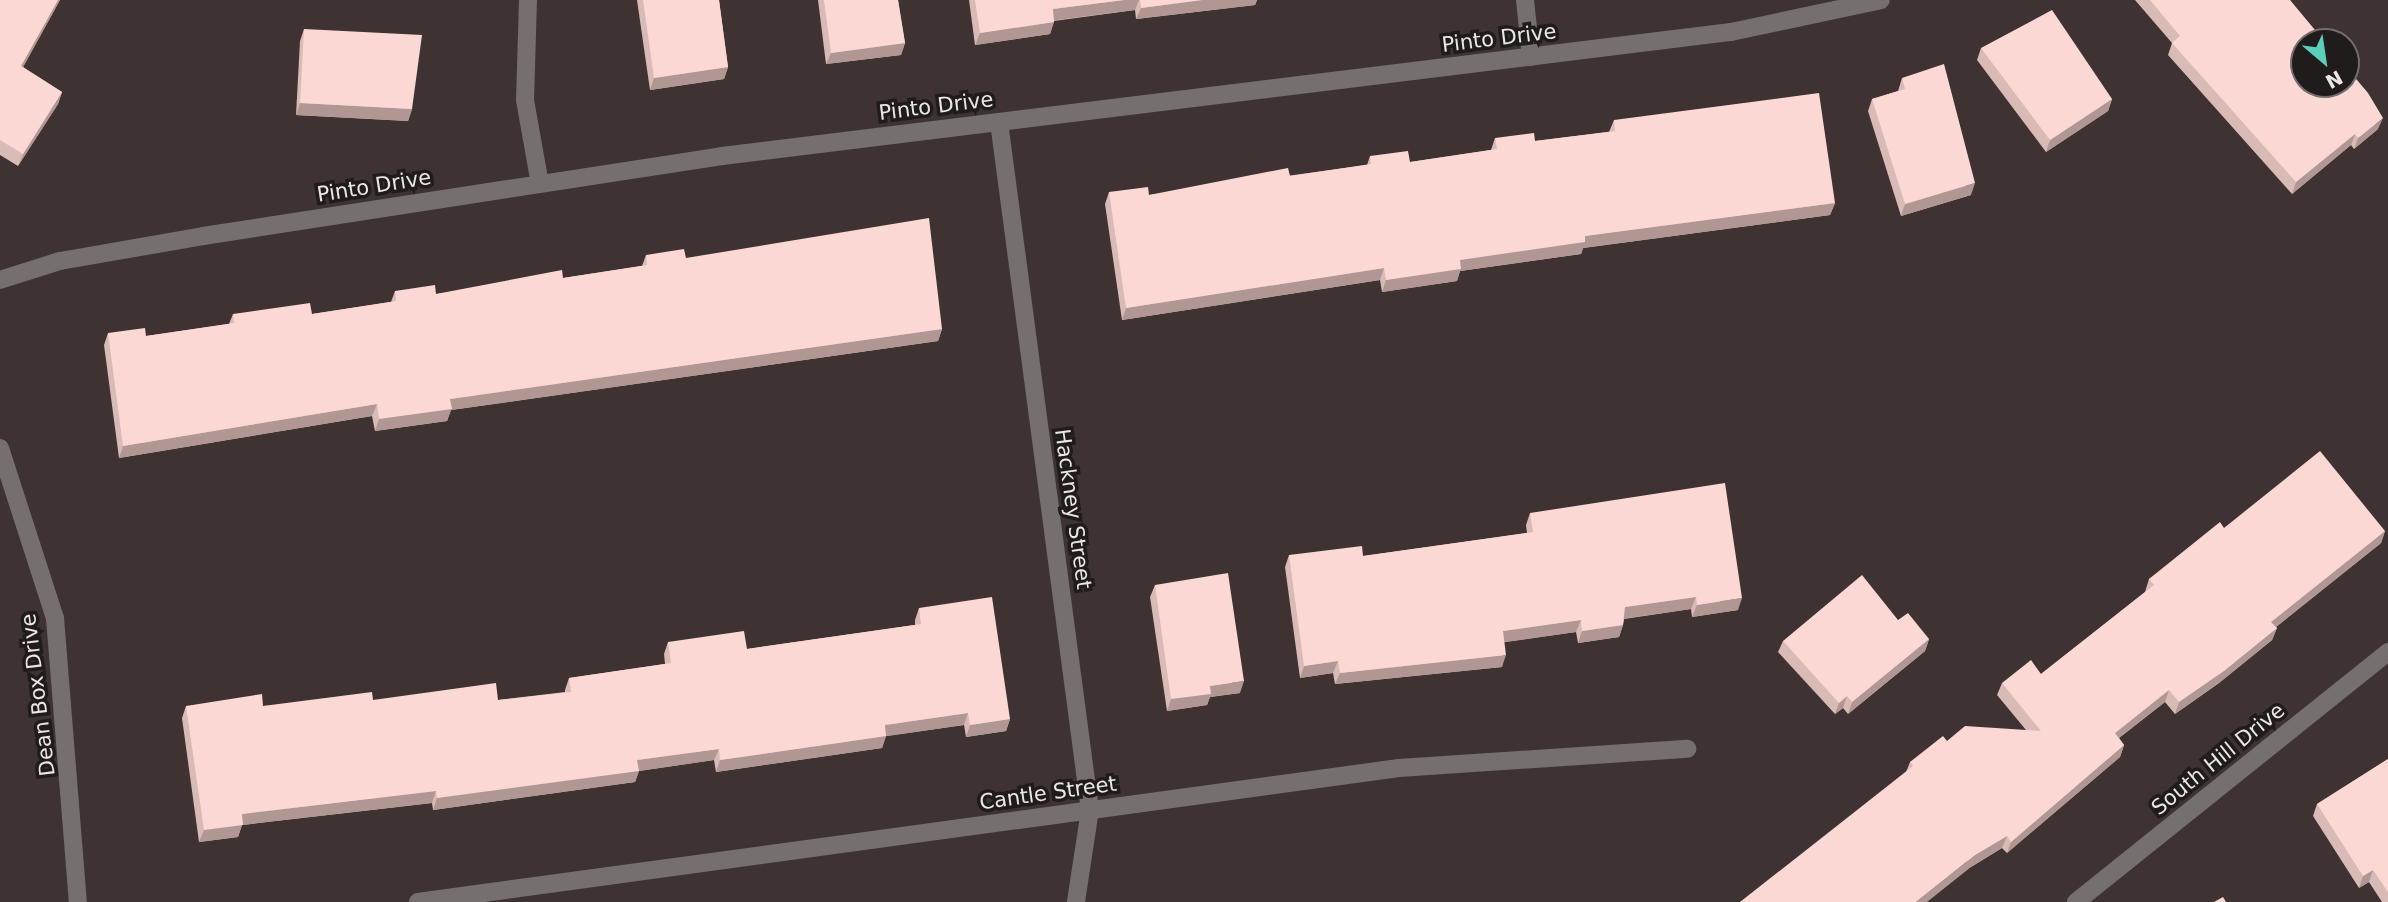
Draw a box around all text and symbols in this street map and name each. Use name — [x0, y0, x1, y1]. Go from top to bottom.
street label: Pinto Drive — [1440, 18, 1558, 58]
north arrow — [2290, 28, 2360, 98]
text: N — [2322, 66, 2347, 93]
street label: Pinto Drive — [877, 86, 995, 126]
street label: Pinto Drive — [315, 165, 433, 207]
street label: Hackney Street — [1049, 427, 1097, 591]
street label: Dean Box Drive — [16, 612, 60, 778]
street label: South Hill Drive — [2146, 698, 2290, 820]
street label: Cantle Street — [978, 771, 1118, 815]

